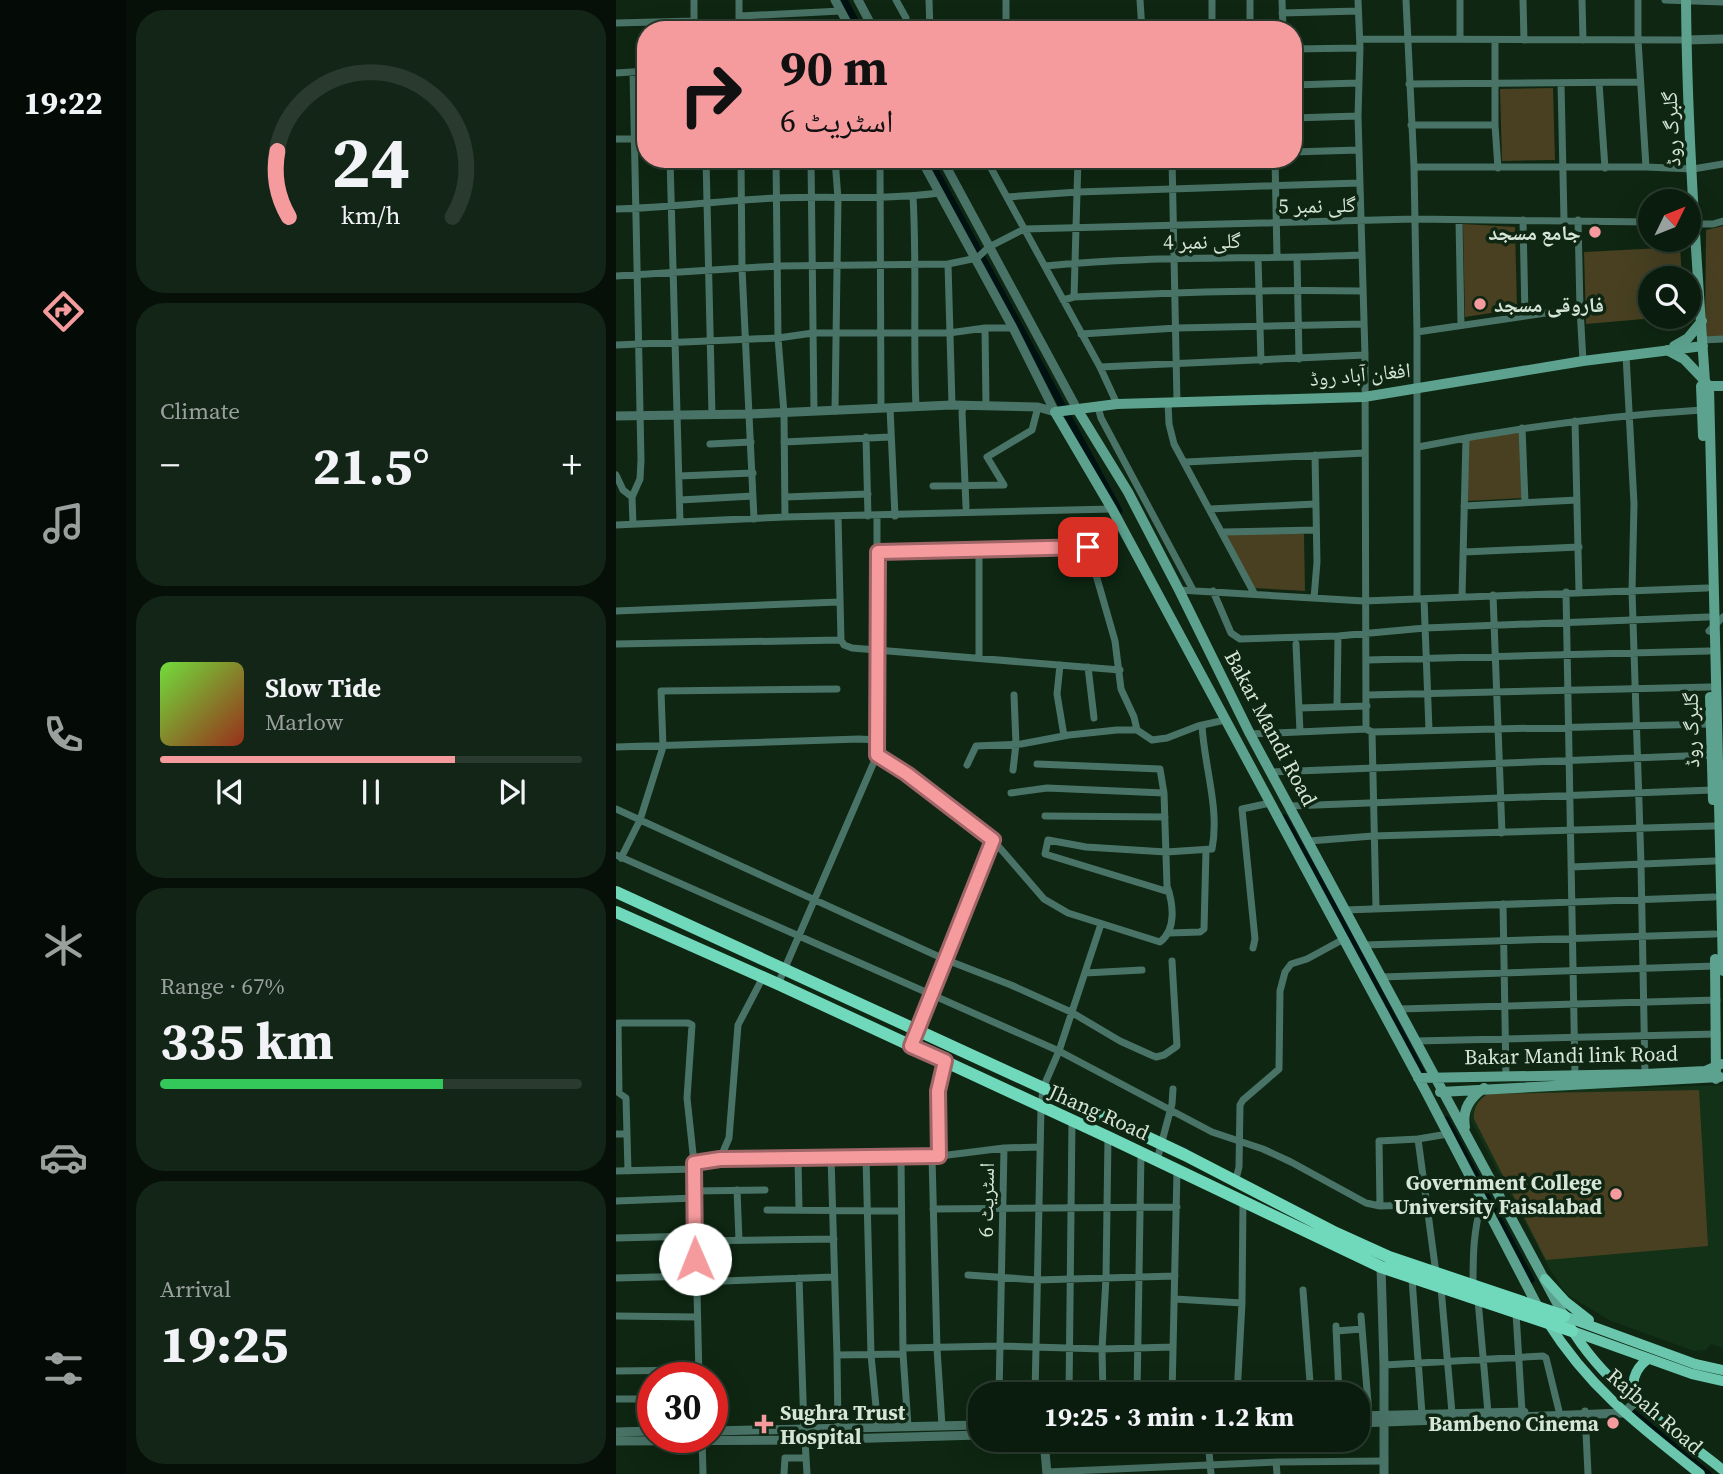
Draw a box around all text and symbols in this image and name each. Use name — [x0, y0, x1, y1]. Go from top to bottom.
text: 90 m — [780, 34, 888, 101]
icon: right — [665, 49, 756, 140]
text: 19:22 — [24, 81, 102, 125]
street label: گلبرگ روڈ — [1655, 90, 1687, 167]
text: اسٹریٹ 6 — [780, 99, 894, 143]
text: 24 — [332, 113, 410, 212]
north arrow — [1638, 189, 1701, 252]
map controls — [1638, 189, 1701, 329]
street label: گلی نمبر 5 — [1278, 190, 1356, 220]
text: km/h — [341, 198, 401, 232]
place label: جامع مسجد — [1488, 218, 1581, 247]
marker: جامع مسجد — [1587, 224, 1603, 240]
street label: گلی نمبر 4 — [1163, 226, 1241, 256]
button: search — [1638, 266, 1701, 329]
icon: directions — [39, 287, 88, 336]
place label: فاروقی مسجد — [1494, 290, 1604, 319]
marker: فاروقی مسجد — [1472, 296, 1488, 312]
street label: افغان آباد روڈ — [1308, 355, 1412, 393]
text: Climate — [160, 395, 240, 427]
text: 21.5° — [312, 430, 430, 501]
text: − — [160, 439, 180, 491]
text: + — [562, 439, 582, 491]
icon: music — [39, 499, 88, 548]
pin — [1058, 517, 1118, 577]
icon: arrive — [1069, 528, 1107, 566]
street label: Bakar Mandi Road — [1218, 645, 1324, 811]
text: Slow Tide — [265, 670, 381, 706]
street label: گلبرگ روڈ — [1676, 692, 1706, 768]
text: Marlow — [265, 706, 343, 738]
icon: phone — [39, 710, 88, 759]
icon: previous — [211, 773, 249, 811]
icon: pause — [352, 773, 390, 811]
icon: next — [493, 773, 531, 811]
icon: climate — [39, 921, 88, 970]
text: Range · 67% — [160, 970, 285, 1002]
text: 335 km — [160, 1005, 334, 1076]
street label: Bakar Mandi link Road — [1464, 1039, 1678, 1071]
street label: Jhang Road — [1043, 1077, 1154, 1147]
icon: car — [39, 1133, 88, 1182]
street label: اسٹریٹ 6 — [971, 1162, 1001, 1238]
place label: Government College University Faisalabad — [1394, 1168, 1603, 1221]
marker: Government College University Faisalabad — [1608, 1186, 1624, 1202]
position arrow — [658, 1222, 732, 1296]
text: Arrival — [160, 1273, 231, 1305]
text: 19:25 — [160, 1308, 288, 1379]
icon: filters — [39, 1344, 88, 1393]
street label: Rajbah Road — [1601, 1361, 1709, 1461]
speed limit sign: 30 — [637, 1362, 728, 1453]
place label: Sughra Trust Hospital — [780, 1398, 906, 1451]
text: 19:25 · 3 min · 1.2 km — [1044, 1399, 1294, 1435]
place label: Bambeno Cinema — [1428, 1409, 1600, 1438]
marker: Sughra Trust Hospital — [754, 1414, 774, 1434]
marker: Bambeno Cinema — [1605, 1415, 1621, 1431]

